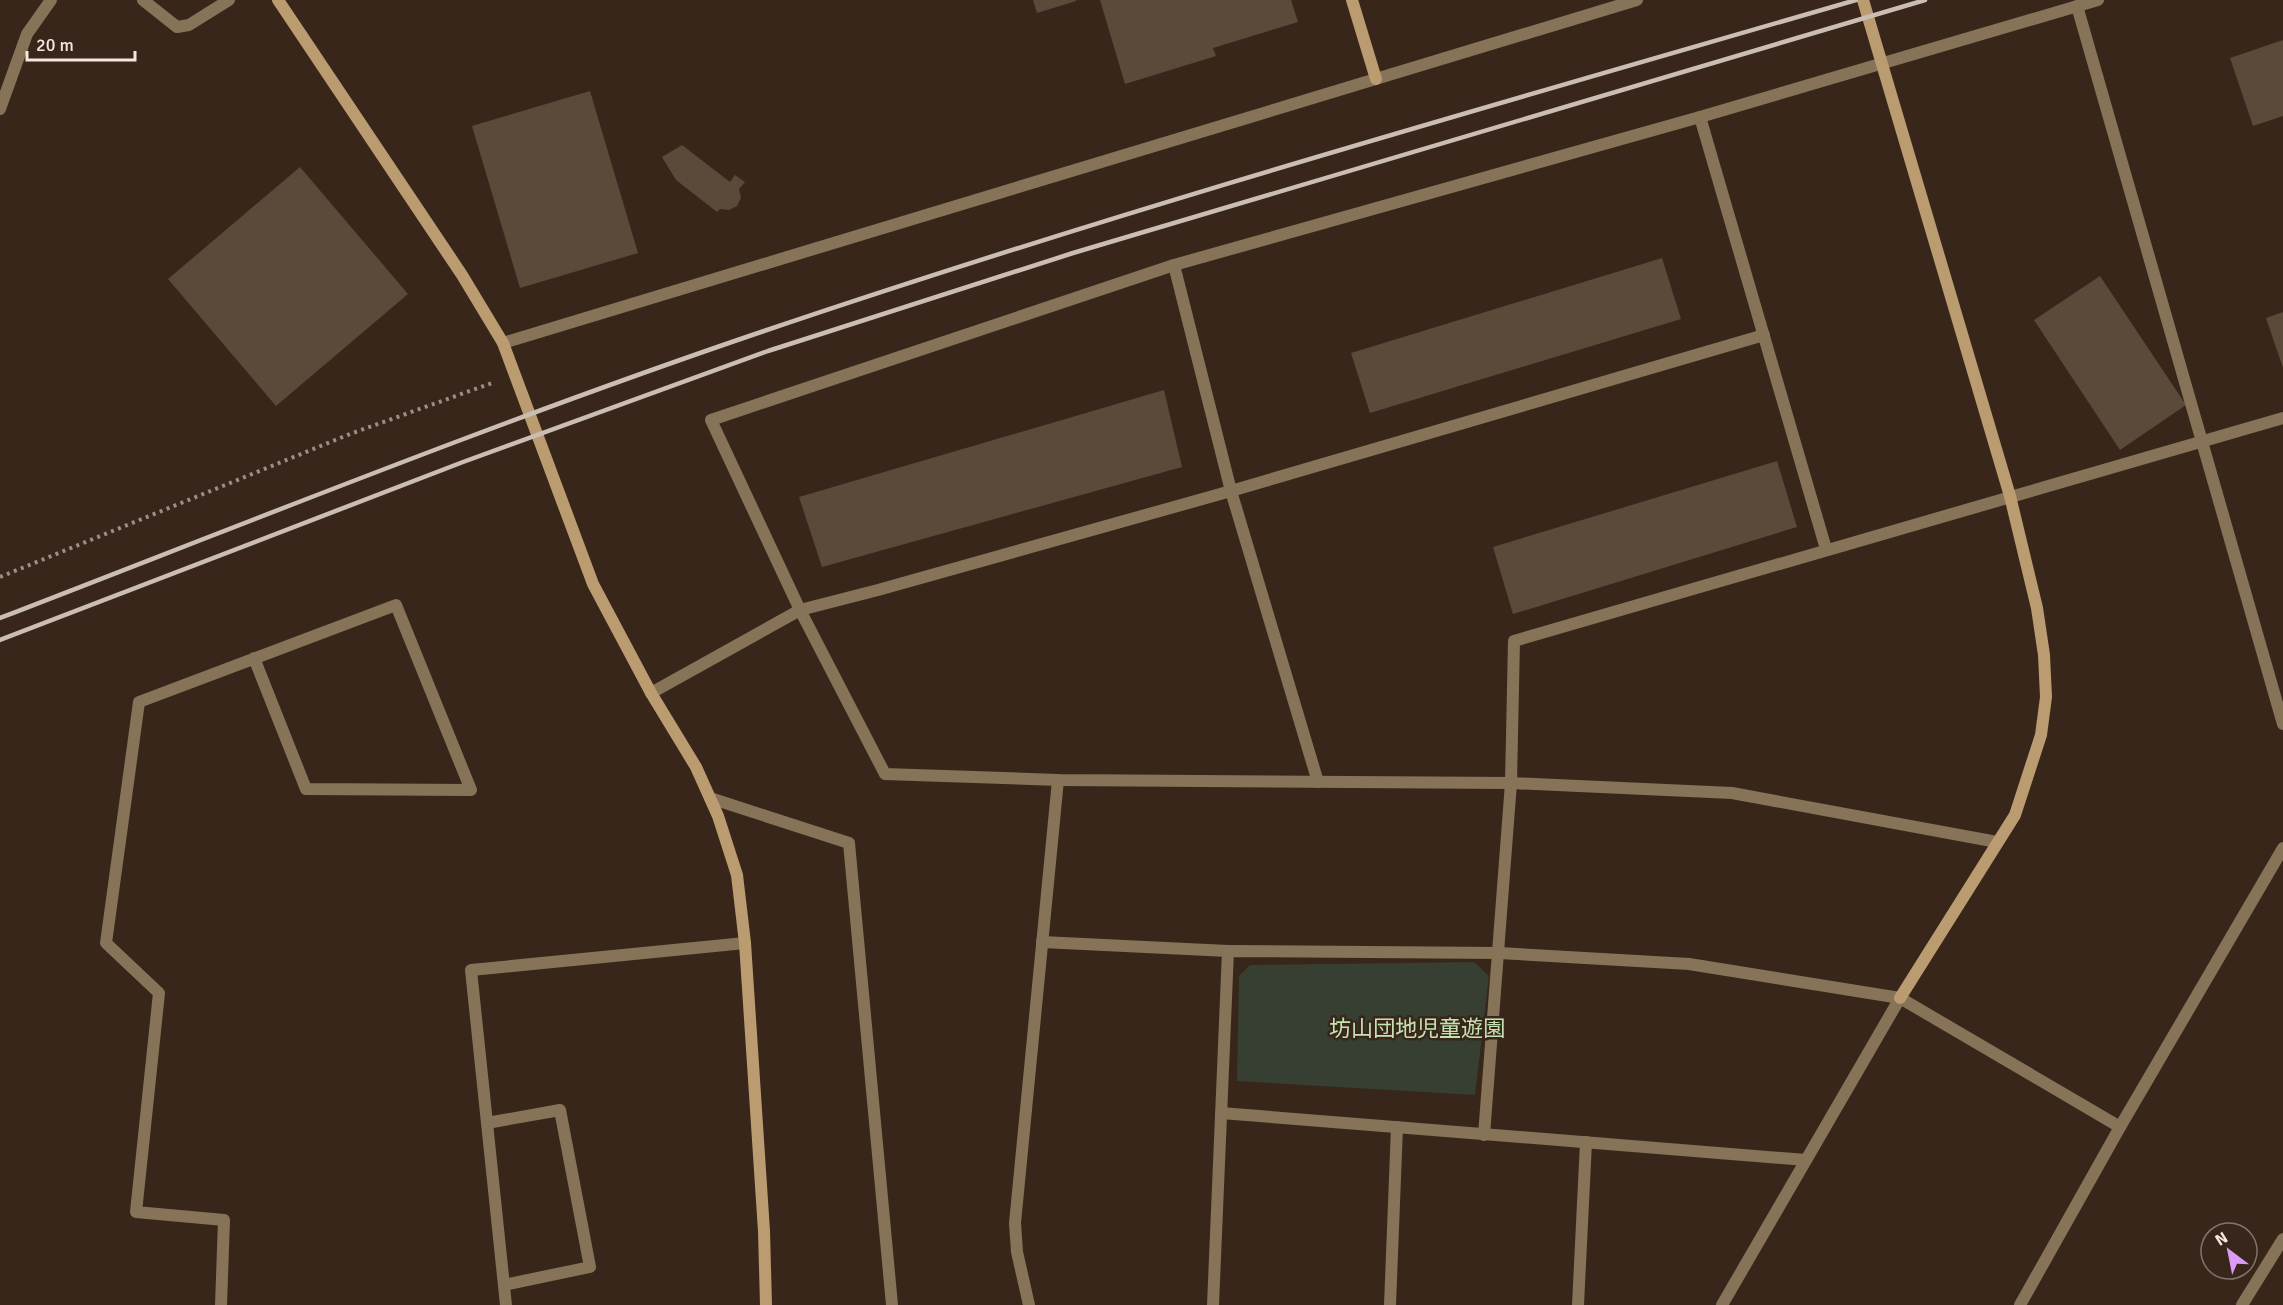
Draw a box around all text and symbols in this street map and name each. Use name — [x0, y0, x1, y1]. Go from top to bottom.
scale bar — [27, 24, 135, 62]
text: 20 m — [36, 34, 74, 56]
park label: 坊山団地児童遊園 — [1329, 1015, 1505, 1042]
north arrow — [2199, 1221, 2259, 1281]
text: N — [2212, 1228, 2232, 1251]

